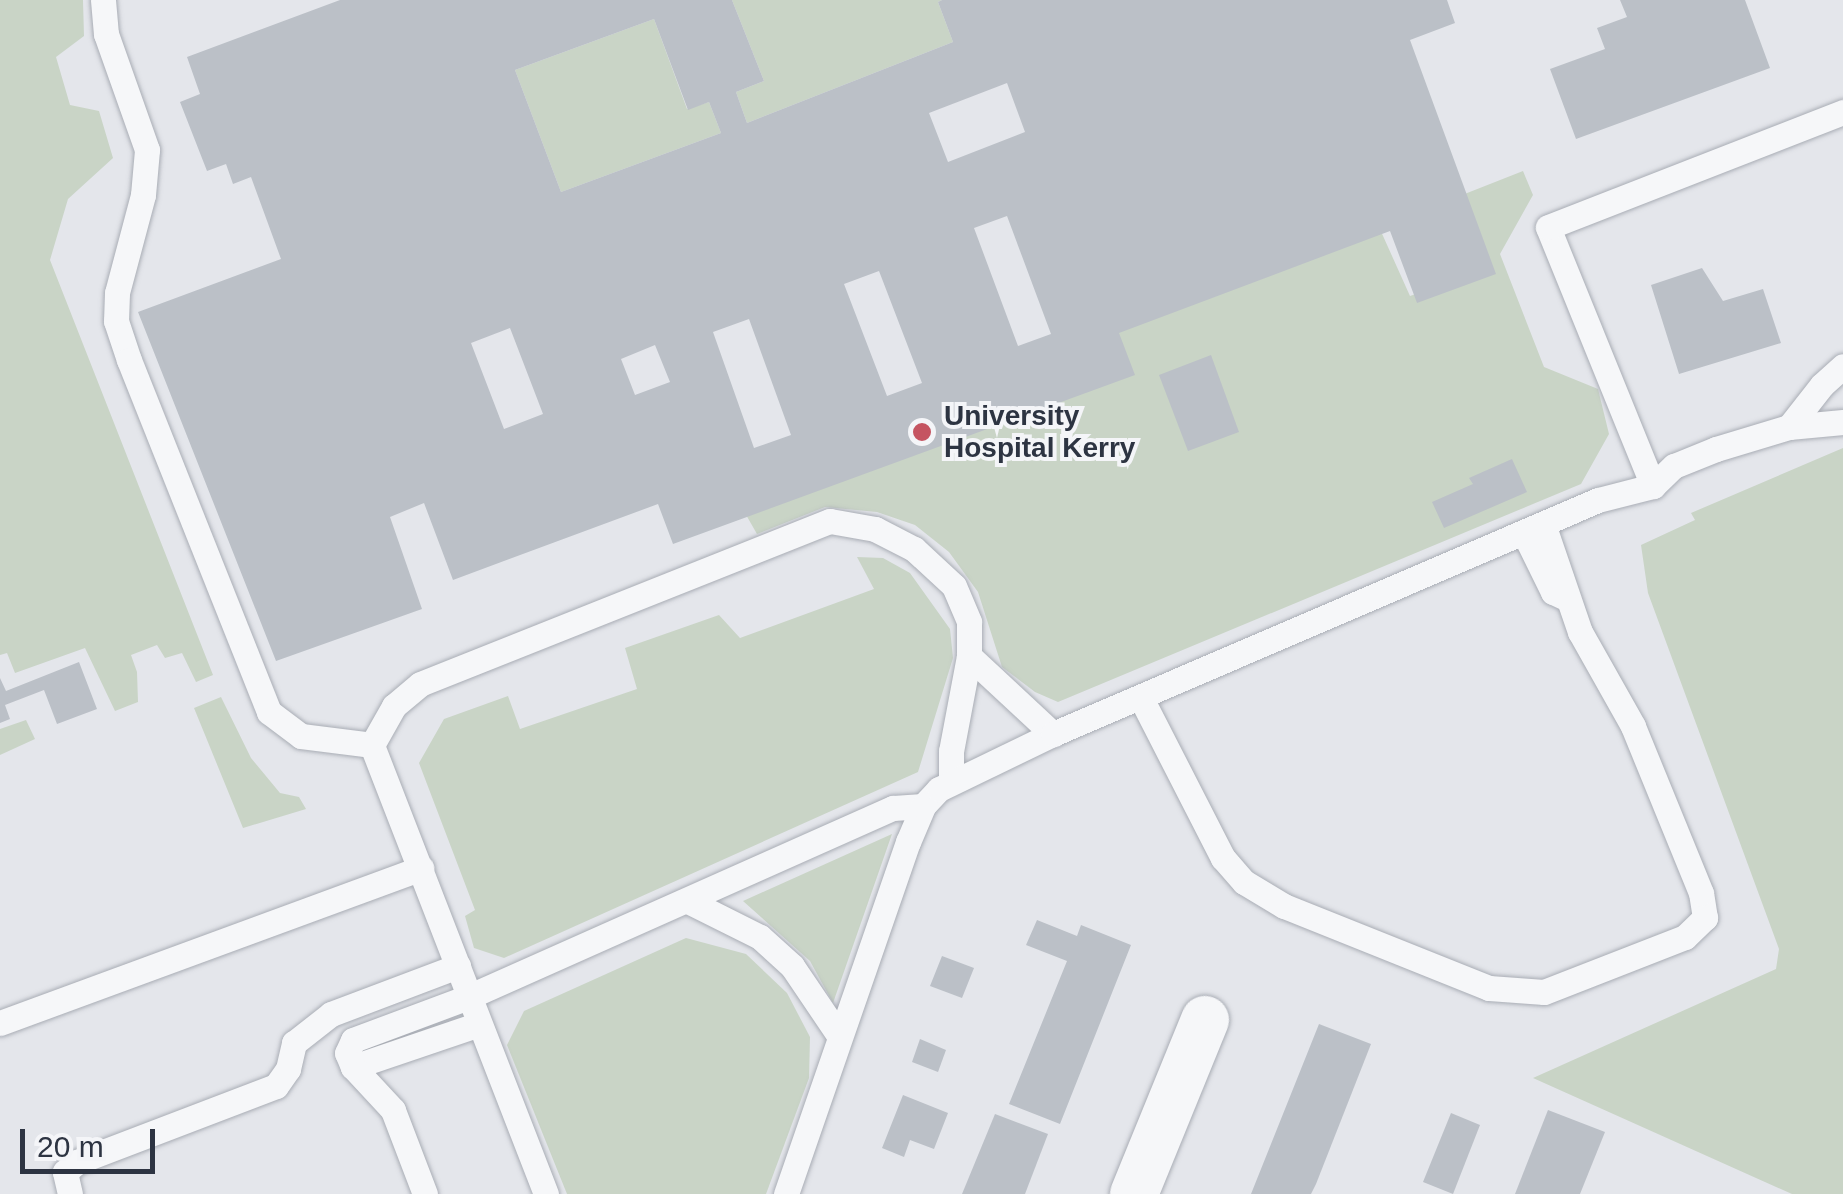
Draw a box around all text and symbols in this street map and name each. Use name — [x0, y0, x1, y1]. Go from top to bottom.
place label: University Hospital Kerry — [944, 399, 1135, 465]
marker: University Hospital Kerry — [909, 419, 935, 445]
scale bar — [25, 1109, 160, 1171]
text: 20 m — [37, 1130, 104, 1163]

